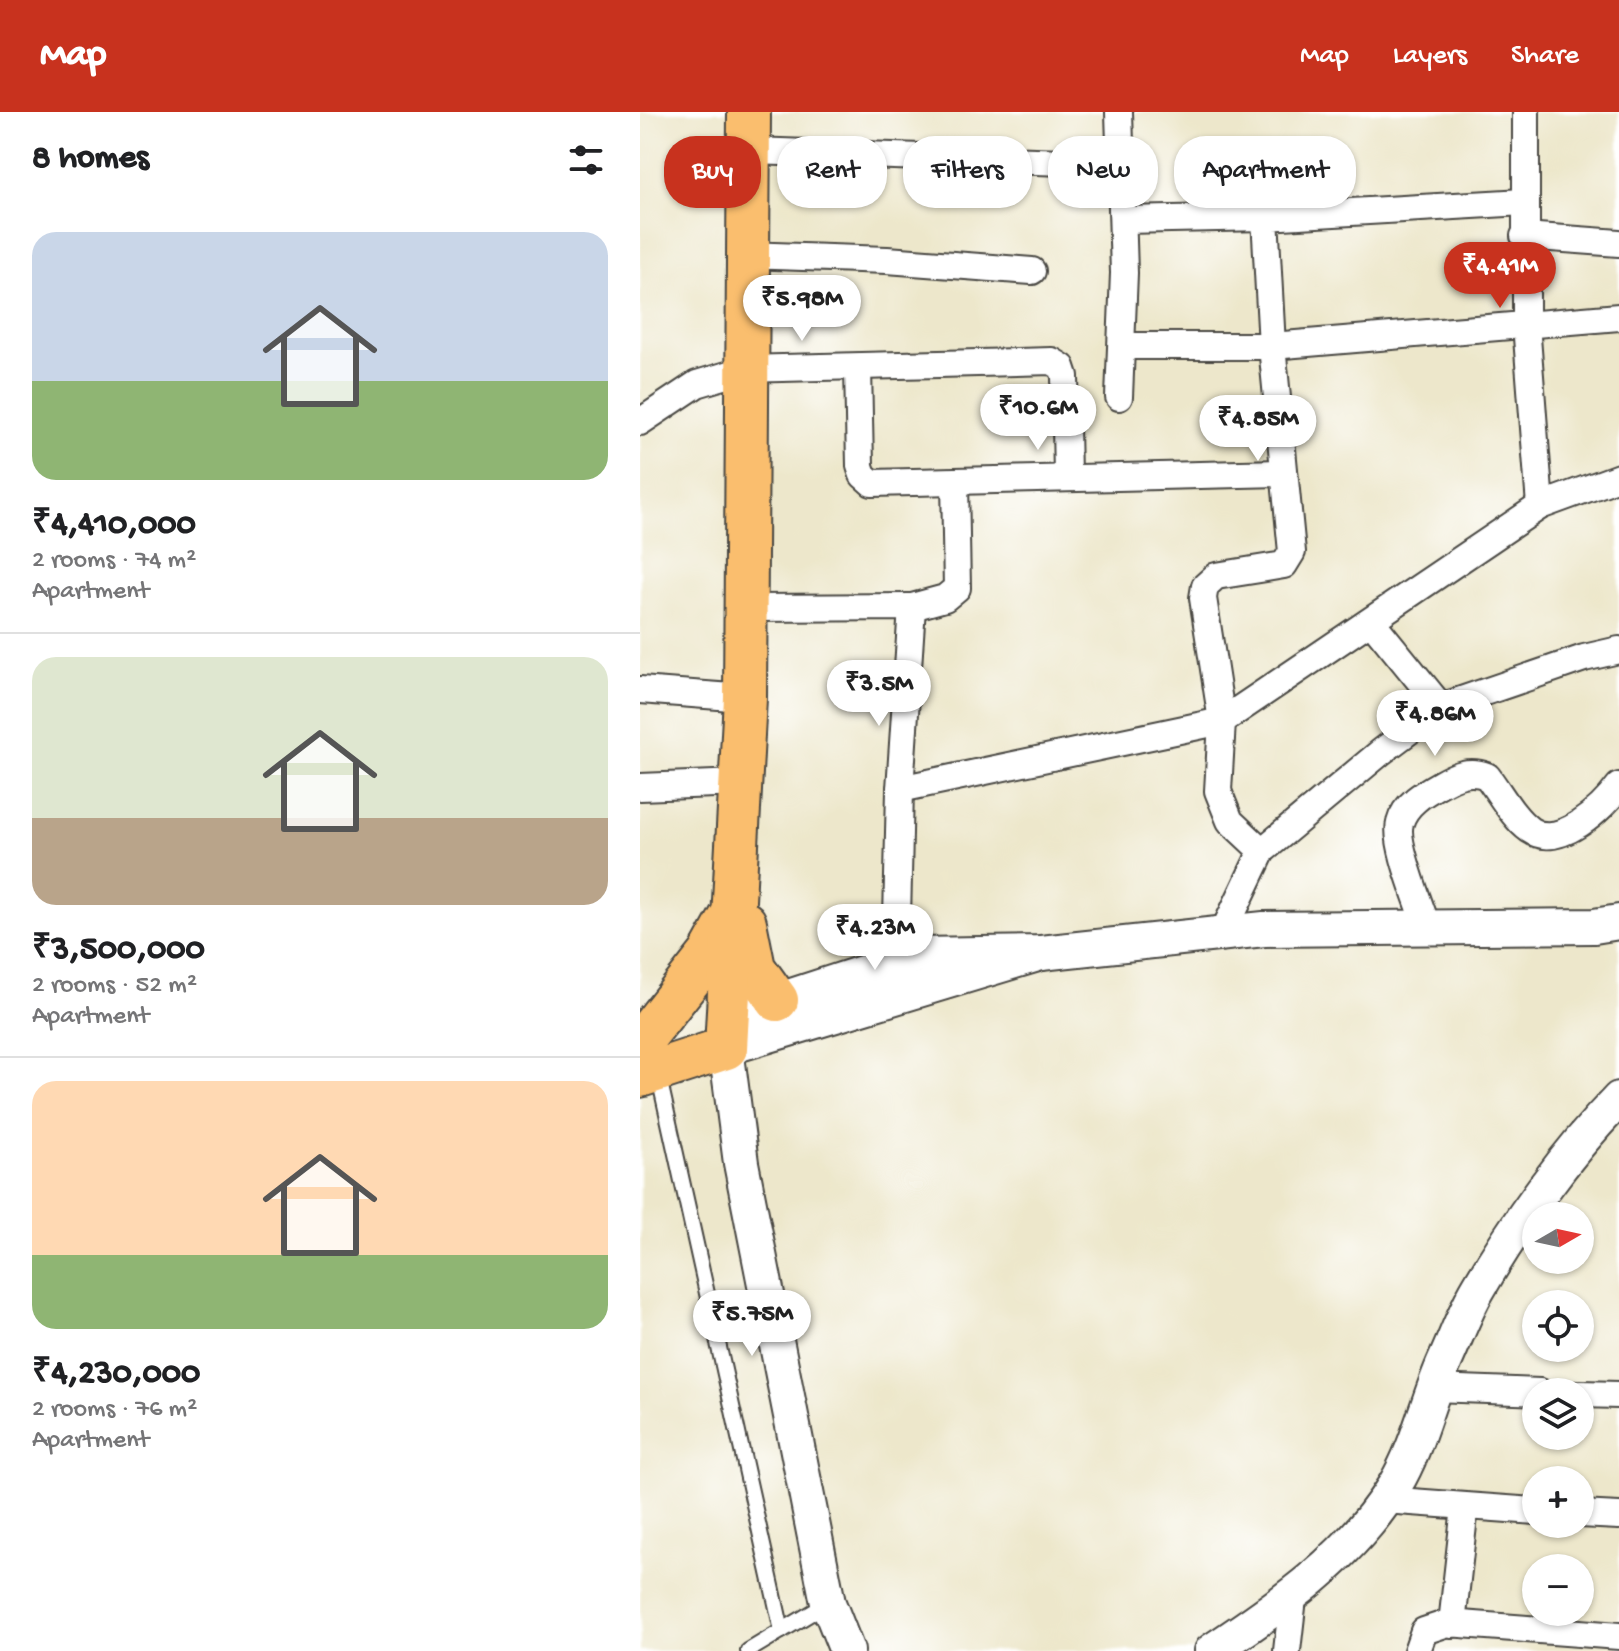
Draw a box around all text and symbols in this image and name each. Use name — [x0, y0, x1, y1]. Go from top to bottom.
text: Map — [40, 34, 106, 78]
text: Map — [1300, 40, 1349, 73]
text: Layers — [1393, 40, 1467, 73]
text: Share — [1511, 40, 1579, 73]
chip: Buy — [664, 136, 761, 208]
chip: Rent — [777, 136, 887, 208]
chip: Filters — [903, 136, 1032, 208]
chip: New — [1048, 136, 1158, 208]
chip: Apartment — [1174, 136, 1356, 208]
icon: filters — [564, 138, 608, 182]
text: 8 homes — [32, 140, 149, 180]
pin: ₹4.41M — [1435, 242, 1565, 310]
text: ₹4.41M — [1462, 252, 1538, 283]
pin: ₹5.98M — [737, 275, 867, 343]
icon: home — [248, 284, 392, 428]
text: ₹5.98M — [761, 285, 843, 316]
pin: ₹10.6M — [973, 384, 1103, 452]
text: ₹10.6M — [998, 394, 1078, 425]
pin: ₹4.85M — [1193, 395, 1323, 463]
text: ₹4.85M — [1217, 405, 1299, 436]
text: ₹4,410,000 — [32, 506, 196, 546]
text: 2 rooms · 74 m² — [32, 546, 196, 577]
text: Apartment — [32, 577, 149, 608]
pin: ₹3.5M — [823, 660, 935, 728]
text: ₹3.5M — [845, 670, 913, 701]
pin: ₹4.86M — [1370, 690, 1500, 758]
text: ₹4.86M — [1395, 700, 1475, 731]
icon: home — [248, 709, 392, 853]
pin: ₹4.23M — [810, 904, 940, 972]
text: ₹4.23M — [835, 914, 915, 945]
text: ₹3,500,000 — [32, 931, 205, 971]
text: 2 rooms · 52 m² — [32, 971, 197, 1002]
text: Apartment — [32, 1002, 149, 1033]
icon: home — [248, 1133, 392, 1277]
north arrow — [1522, 1202, 1594, 1274]
map controls — [1522, 1202, 1594, 1626]
pin: ₹5.75M — [687, 1290, 817, 1358]
button: locate — [1522, 1290, 1594, 1362]
text: ₹5.75M — [711, 1300, 793, 1331]
text: ₹4,230,000 — [32, 1355, 200, 1395]
button: layers — [1522, 1378, 1594, 1450]
text: 2 rooms · 76 m² — [32, 1395, 197, 1426]
text: Apartment — [32, 1426, 149, 1457]
button: + — [1522, 1466, 1594, 1538]
button: − — [1522, 1554, 1594, 1626]

